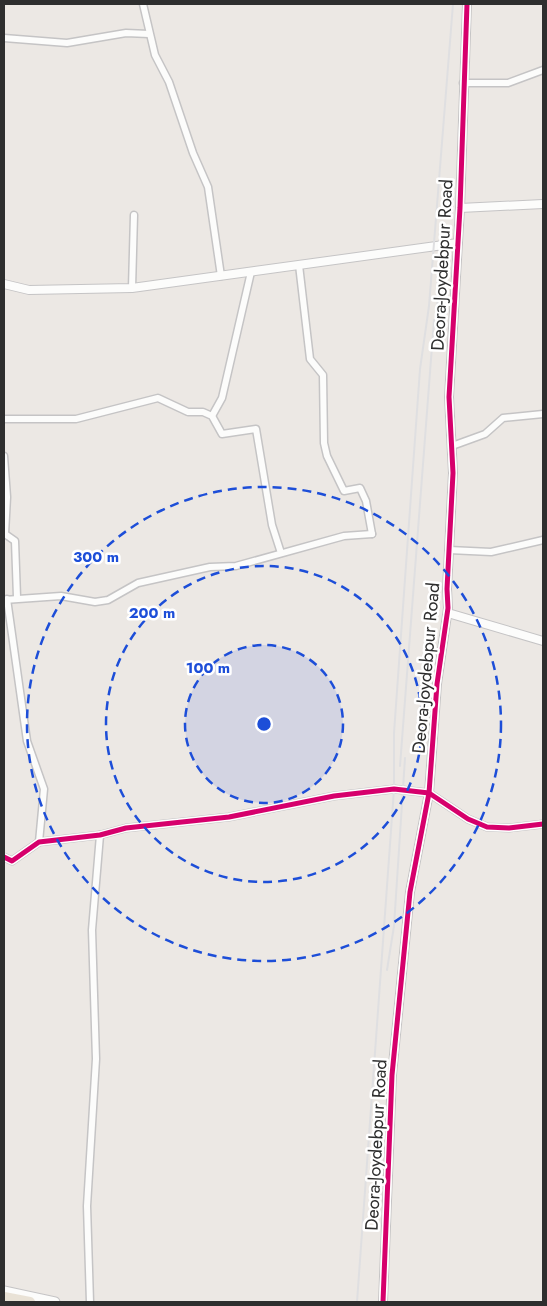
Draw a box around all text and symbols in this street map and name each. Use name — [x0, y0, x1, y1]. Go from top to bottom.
street label: Deora-Joydebpur Road — [425, 179, 459, 351]
text: 300 m — [73, 546, 119, 568]
street label: Deora-Joydebpur Road — [406, 581, 446, 755]
text: 200 m — [129, 602, 175, 624]
text: 100 m — [186, 657, 230, 679]
centre of rings — [255, 715, 273, 733]
street label: Deora-Joydebpur Road — [359, 1059, 393, 1231]

